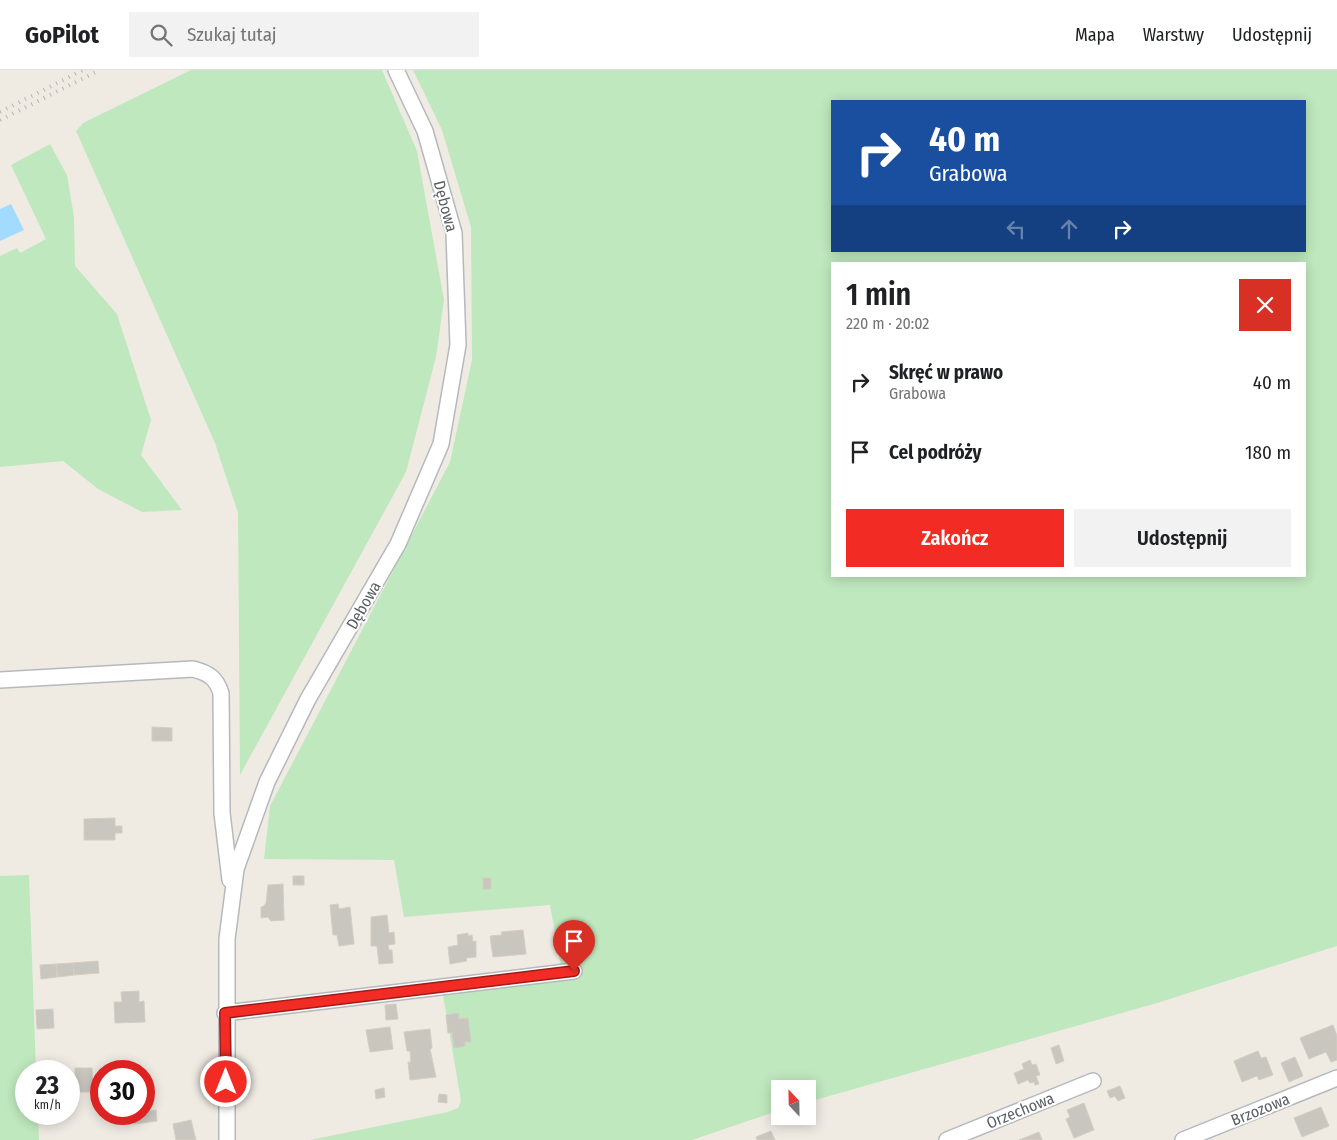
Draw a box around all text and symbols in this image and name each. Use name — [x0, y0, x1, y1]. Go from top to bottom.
search box — [129, 12, 479, 57]
text: GoPilot — [25, 21, 99, 49]
icon: search — [147, 21, 175, 49]
text: Szukaj tutaj — [187, 23, 277, 46]
text: Mapa — [1075, 24, 1115, 46]
text: Warstwy — [1143, 24, 1204, 46]
text: Udostępnij — [1232, 24, 1312, 46]
text: 40 m — [929, 118, 1000, 160]
icon: right — [846, 120, 911, 185]
text: Grabowa — [929, 160, 1008, 187]
street label: Dębowa — [430, 178, 461, 234]
icon: left — [1002, 215, 1030, 243]
icon: ahead — [1055, 215, 1083, 243]
icon: right — [1108, 215, 1136, 243]
text: 1 min — [846, 277, 911, 313]
button: close — [1239, 279, 1291, 331]
text: 220 m · 20:02 — [846, 314, 929, 333]
text: Skręć w prawo — [889, 361, 1003, 384]
icon: right — [846, 368, 874, 396]
text: 40 m — [1253, 371, 1291, 394]
text: Grabowa — [889, 384, 946, 403]
icon: arrive — [846, 438, 874, 466]
text: Cel podróży — [889, 441, 982, 464]
text: 180 m — [1245, 441, 1291, 464]
button: Zakończ — [846, 509, 1064, 567]
button: Udostępnij — [1074, 509, 1291, 567]
street label: Dębowa — [342, 578, 385, 633]
pin — [553, 920, 595, 971]
icon: arrive — [560, 927, 588, 955]
position arrow — [199, 1055, 251, 1107]
speed limit sign: 30 — [90, 1060, 155, 1125]
text: 23 — [36, 1071, 59, 1101]
north arrow — [771, 1080, 816, 1125]
map controls — [771, 1080, 816, 1125]
street label: Orzechowa — [984, 1088, 1057, 1133]
street label: Brzozowa — [1228, 1089, 1292, 1130]
text: km/h — [34, 1098, 61, 1112]

